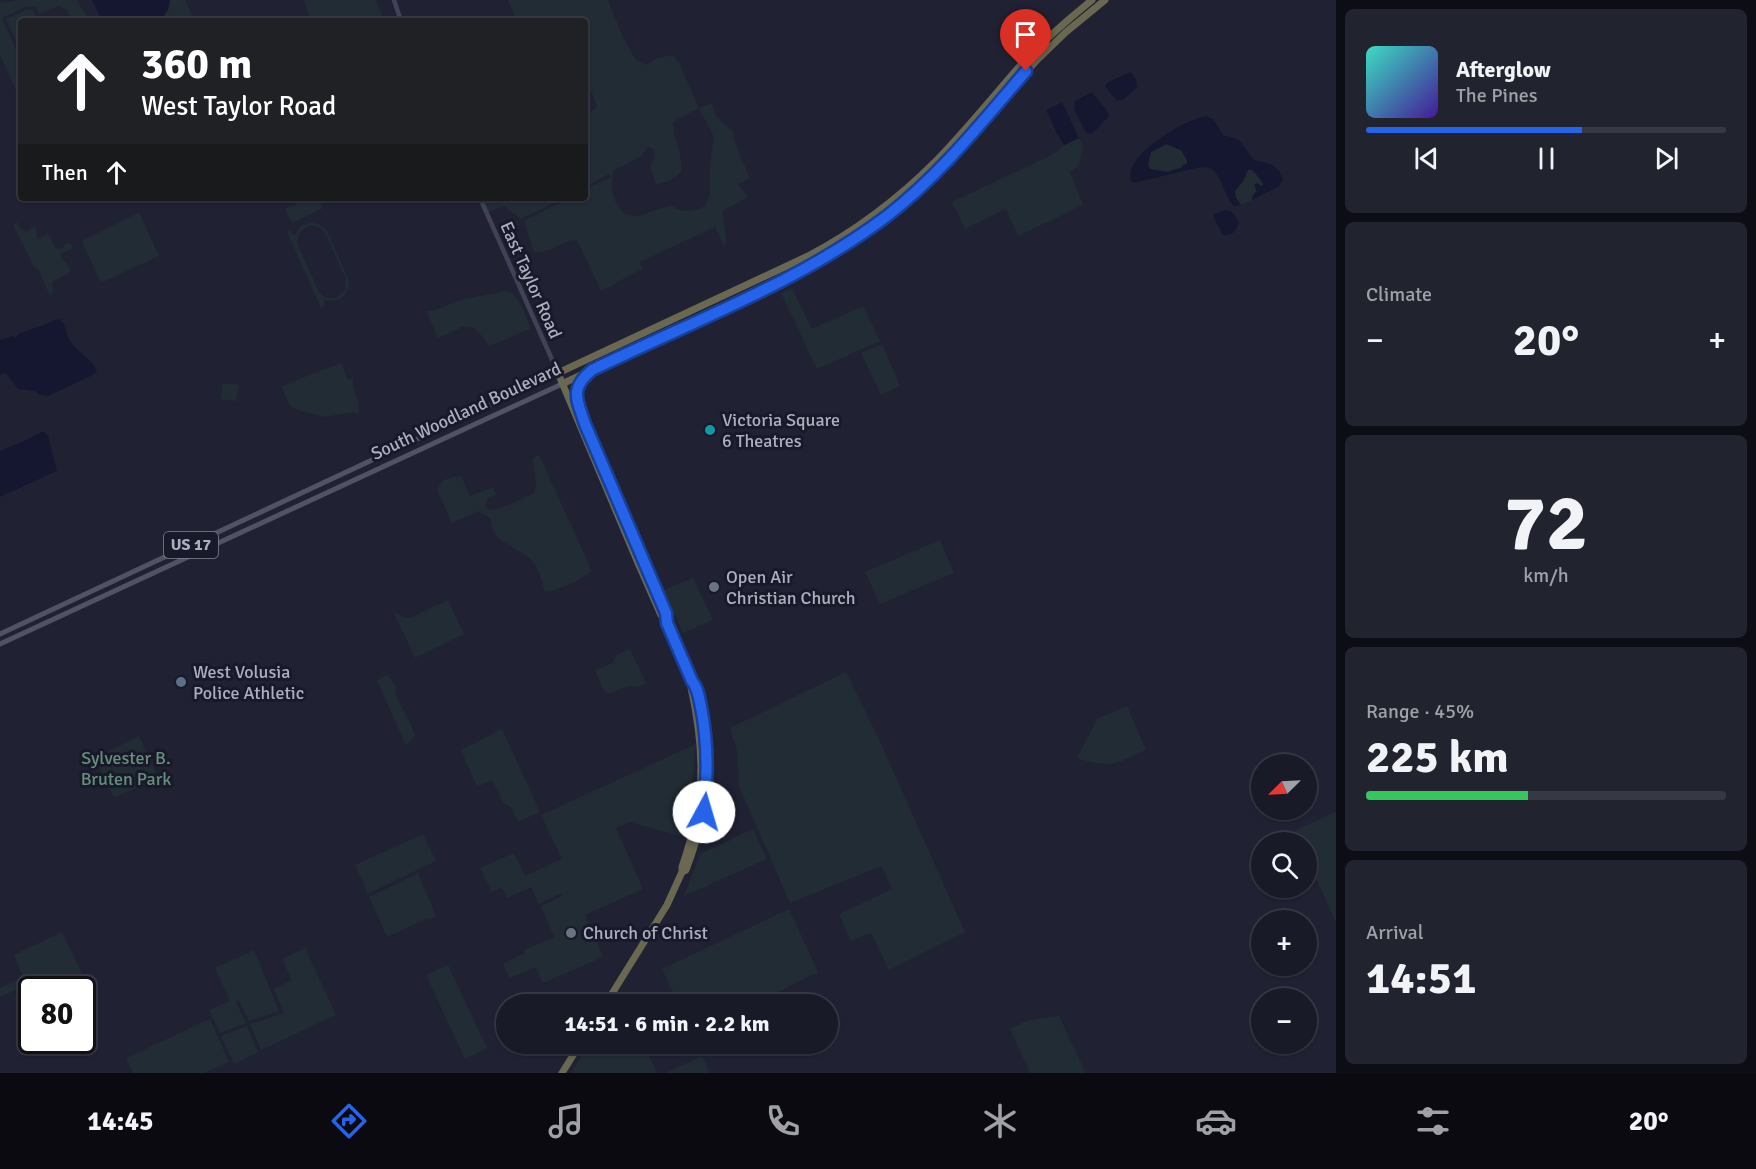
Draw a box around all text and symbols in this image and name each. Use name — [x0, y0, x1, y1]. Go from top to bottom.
pin — [1000, 9, 1051, 71]
icon: arrive — [1009, 18, 1042, 51]
text: 360 m — [141, 39, 252, 90]
icon: ahead — [42, 42, 120, 120]
text: Afterglow — [1456, 56, 1551, 83]
text: The Pines — [1456, 83, 1538, 108]
text: West Taylor Road — [141, 90, 336, 123]
icon: previous — [1410, 142, 1443, 175]
icon: pause — [1530, 142, 1563, 175]
icon: next — [1650, 142, 1683, 175]
icon: ahead — [100, 156, 133, 189]
text: Then — [42, 159, 88, 186]
street label: East Taylor Road — [495, 218, 567, 342]
text: Climate — [1366, 282, 1432, 307]
text: 20° — [1513, 313, 1579, 368]
text: − — [1366, 320, 1384, 361]
text: + — [1708, 320, 1726, 361]
street label: South Woodland Boulevard — [367, 357, 565, 465]
place label: Victoria Square 6 Theatres — [722, 409, 840, 452]
marker: Victoria Square 6 Theatres — [703, 423, 717, 437]
text: 72 — [1504, 476, 1588, 572]
road number: US 17 — [164, 532, 218, 558]
text: km/h — [1523, 563, 1569, 588]
place label: Open Air Christian Church — [726, 566, 856, 609]
marker: Open Air Christian Church — [707, 580, 721, 594]
place label: West Volusia Police Athletic — [193, 661, 304, 704]
marker: West Volusia Police Athletic — [174, 675, 188, 689]
text: Range · 45% — [1366, 699, 1474, 724]
text: 225 km — [1366, 730, 1509, 785]
park label: Sylvester B. Bruten Park — [81, 747, 171, 790]
north arrow — [1251, 754, 1317, 820]
map controls — [1251, 754, 1317, 1054]
position arrow — [672, 780, 736, 844]
button: search — [1251, 832, 1317, 898]
button: + — [1251, 910, 1317, 976]
text: Arrival — [1366, 920, 1424, 945]
place label: Church of Christ — [583, 922, 708, 944]
marker: Church of Christ — [564, 926, 578, 940]
text: 14:51 — [1366, 951, 1476, 1006]
speed limit sign: 80 — [18, 976, 96, 1054]
button: − — [1251, 988, 1317, 1054]
text: 14:51 · 6 min · 2.2 km — [564, 1010, 770, 1037]
icon: directions — [328, 1100, 370, 1142]
icon: music — [545, 1100, 587, 1142]
icon: phone — [762, 1100, 804, 1142]
icon: climate — [979, 1100, 1021, 1142]
icon: car — [1195, 1100, 1237, 1142]
icon: filters — [1412, 1100, 1454, 1142]
text: 14:45 — [87, 1105, 154, 1138]
text: 20° — [1629, 1105, 1669, 1138]

